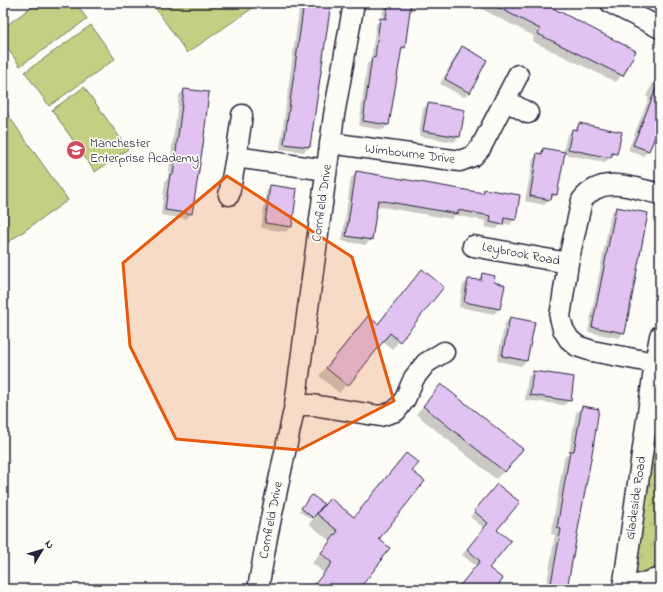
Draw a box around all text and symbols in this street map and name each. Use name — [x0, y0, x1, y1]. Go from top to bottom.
place label: Manchester Enterprise Academy — [90, 134, 199, 169]
school or university icon: Manchester Enterprise Academy — [65, 139, 87, 161]
street label: Wimbourne Drive — [364, 139, 456, 169]
street label: Cornfield Drive — [307, 163, 337, 243]
street label: Leybrook Road — [480, 237, 562, 272]
street label: Gladeside Road — [621, 454, 651, 541]
street label: Cornfield Drive — [254, 480, 288, 560]
north arrow — [22, 530, 62, 570]
text: N — [40, 537, 58, 552]

